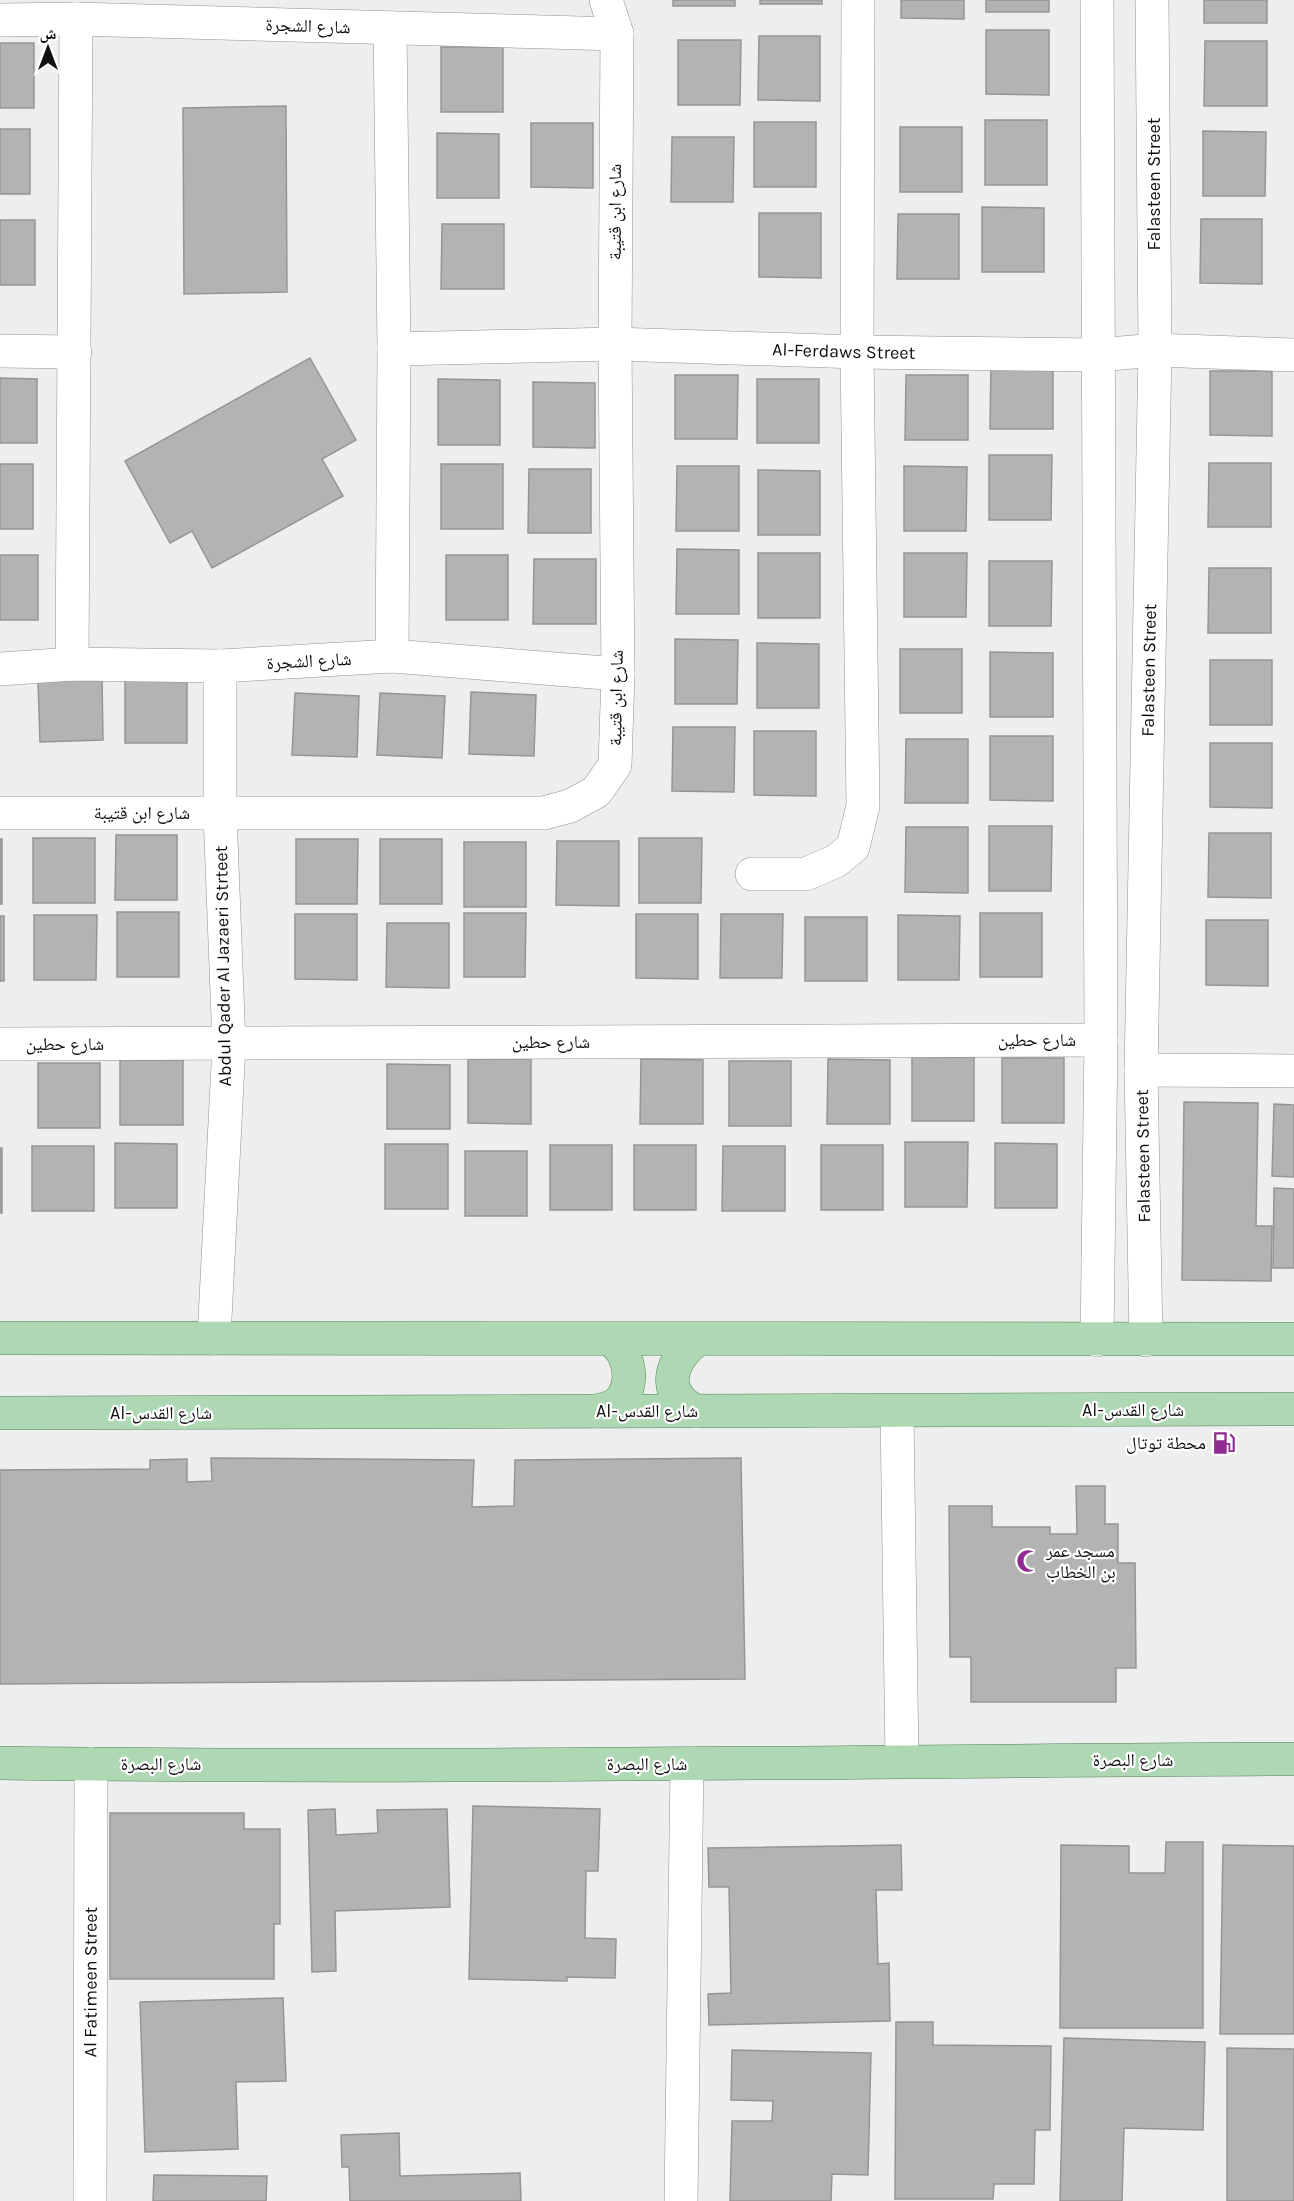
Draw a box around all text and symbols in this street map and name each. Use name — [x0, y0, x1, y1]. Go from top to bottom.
street label: شارع الشجرة — [265, 14, 351, 38]
north arrow — [18, 18, 78, 78]
text: ش — [40, 24, 57, 43]
street label: Falasteen Street — [1143, 117, 1165, 251]
street label: شارع ابن قتيبة — [604, 164, 626, 260]
street label: Al-Ferdaws Street — [772, 338, 916, 364]
street label: Falasteen Street — [1136, 603, 1161, 737]
street label: شارع الشجرة — [266, 648, 352, 674]
street label: شارع ابن قتيبة — [604, 650, 628, 746]
street label: شارع ابن قتيبة — [94, 802, 190, 824]
street label: Abdul Qader Al Jazaeri Strteet — [210, 845, 236, 1087]
street label: شارع حطين — [998, 1029, 1076, 1051]
street label: شارع حطين — [512, 1031, 590, 1053]
street label: شارع حطين — [26, 1033, 104, 1055]
street label: Falasteen Street — [1131, 1089, 1155, 1223]
street label: Al-شارع القدس — [1082, 1399, 1184, 1421]
street label: Al-شارع القدس — [596, 1400, 698, 1422]
street label: Al-شارع القدس — [110, 1402, 212, 1424]
fuel station icon: محطة توتال — [1211, 1430, 1237, 1456]
place label: محطة توتال — [1126, 1432, 1206, 1454]
place label: مسجد عمر بن الخطاب — [1045, 1540, 1116, 1583]
mosque icon: مسجد عمر بن الخطاب — [1015, 1548, 1041, 1574]
street label: شارع البصرة — [1093, 1749, 1173, 1771]
street label: شارع البصرة — [121, 1753, 201, 1775]
street label: شارع البصرة — [607, 1753, 687, 1775]
street label: Al Fatimeen Street — [79, 1906, 102, 2057]

